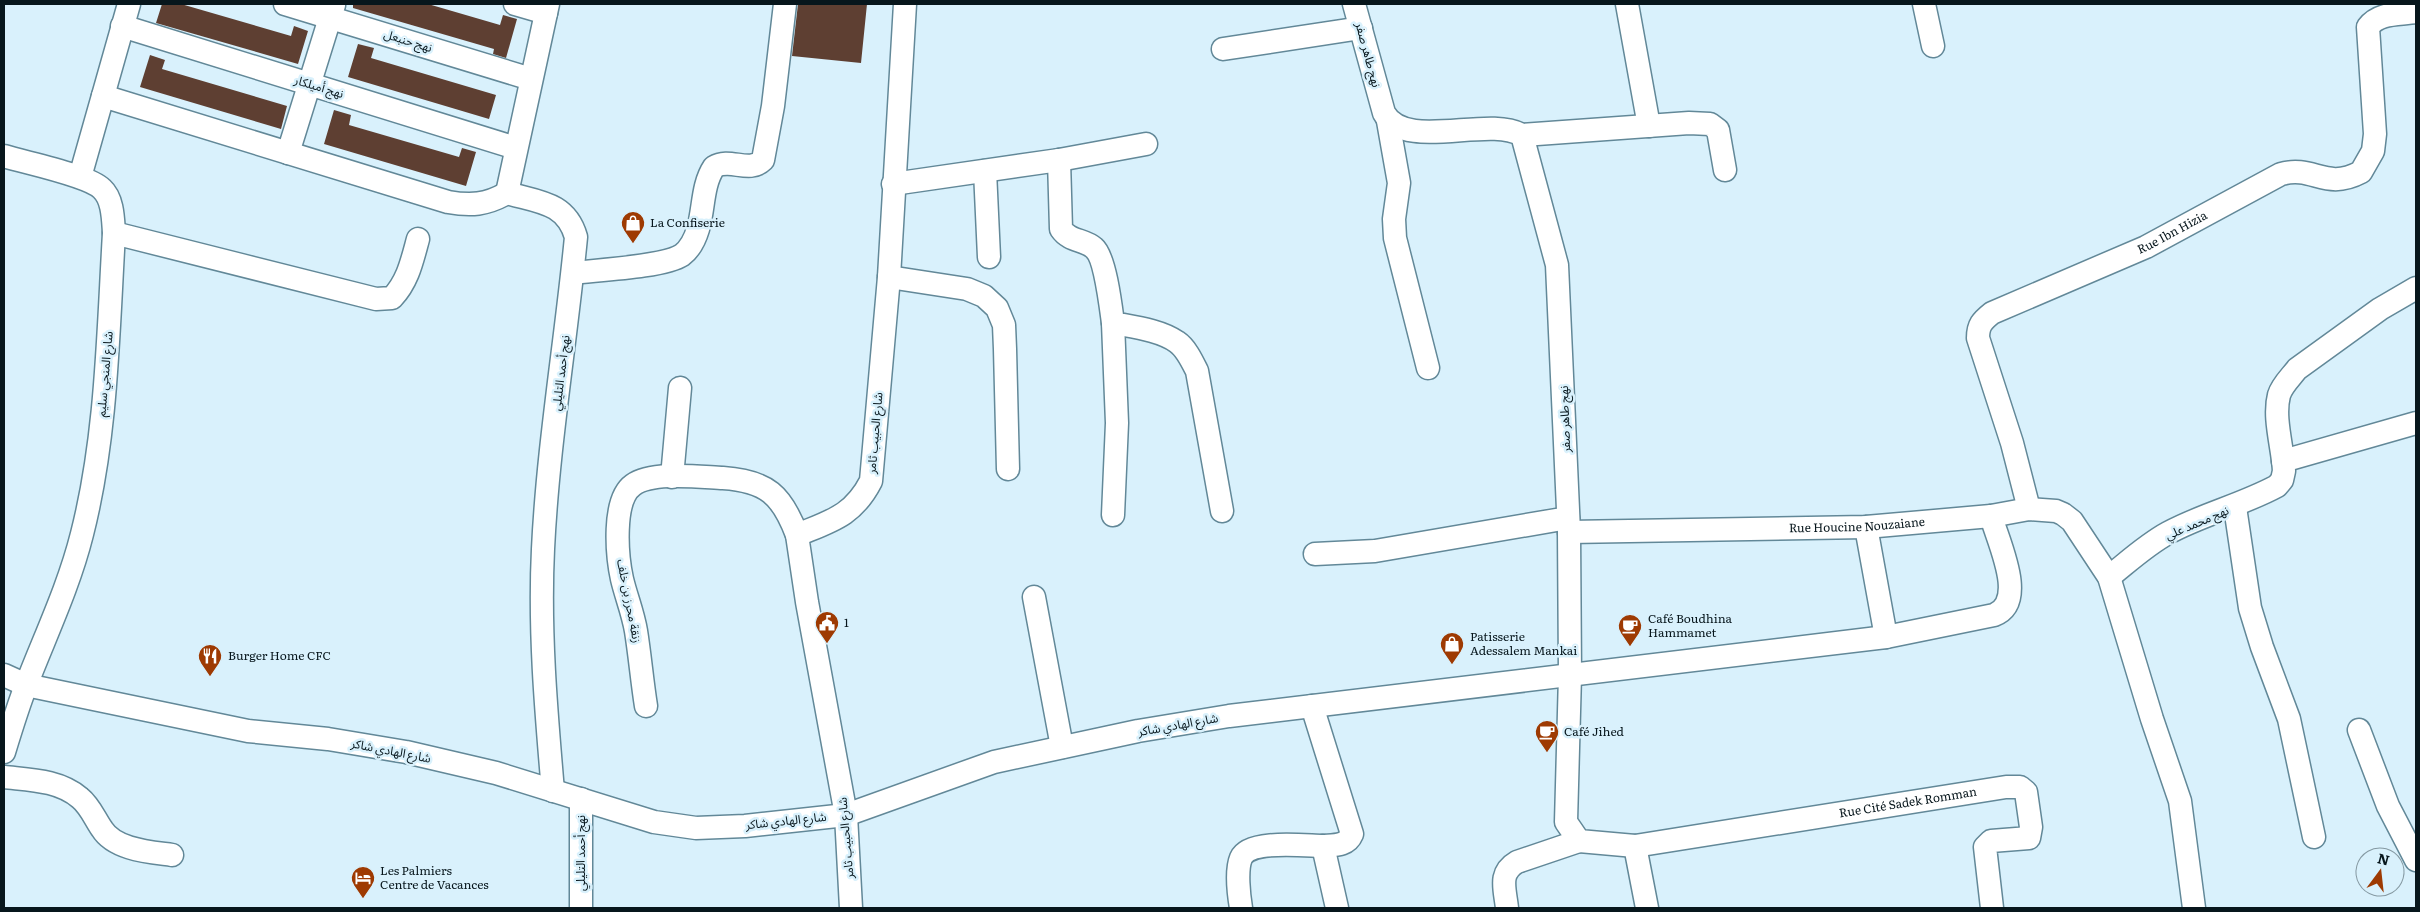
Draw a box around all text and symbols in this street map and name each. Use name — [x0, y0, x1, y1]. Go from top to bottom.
street label: نهج طاهر صفر — [1350, 19, 1386, 90]
street label: نهج حنبعل — [382, 24, 435, 57]
street label: نهج أميلكار — [291, 70, 346, 103]
street label: Rue Ibn Hizia — [2134, 205, 2211, 258]
shop icon: La Confiserie — [620, 210, 646, 244]
place label: La Confiserie — [650, 213, 725, 231]
street label: شارع المنجي سليم — [91, 330, 118, 418]
street label: نهج أحمد التليلي — [546, 334, 575, 412]
street label: نهج طاهر صفر — [1554, 385, 1575, 454]
street label: شارع الحبيب ثامر — [861, 391, 888, 475]
street label: نهج محمد علي — [2162, 501, 2232, 545]
street label: Rue Houcine Nouzaiane — [1789, 512, 1926, 536]
street label: زنقة محرز بن خلف — [613, 557, 647, 644]
place label: Café Boudhina Hammamet — [1648, 609, 1733, 641]
public building icon: 1 — [814, 610, 840, 644]
place label: 1 — [844, 613, 849, 631]
cafe icon: Café Boudhina Hammamet — [1617, 613, 1643, 647]
place label: Patisserie Adessalem Mankai — [1470, 627, 1577, 659]
shop icon: Patisserie Adessalem Mankai — [1439, 631, 1465, 665]
restaurant icon: Burger Home CFC — [197, 643, 223, 677]
place label: Burger Home CFC — [228, 646, 331, 664]
street label: شارع الهادي شاكر — [1135, 708, 1220, 742]
cafe icon: Café Jihed — [1534, 719, 1560, 753]
place label: Café Jihed — [1564, 722, 1625, 740]
street label: شارع الهادي شاكر — [348, 733, 433, 768]
street label: Rue Cité Sadek Romman — [1838, 782, 1978, 821]
street label: شارع الحبيب ثامر — [832, 797, 859, 881]
street label: شارع الهادي شاكر — [744, 807, 827, 835]
street label: نهج أحمد التليلي — [571, 815, 591, 891]
north arrow — [2355, 847, 2405, 897]
text: N — [2375, 847, 2392, 870]
place label: Les Palmiers Centre de Vacances — [380, 861, 489, 893]
hotel icon: Les Palmiers Centre de Vacances — [350, 865, 376, 899]

